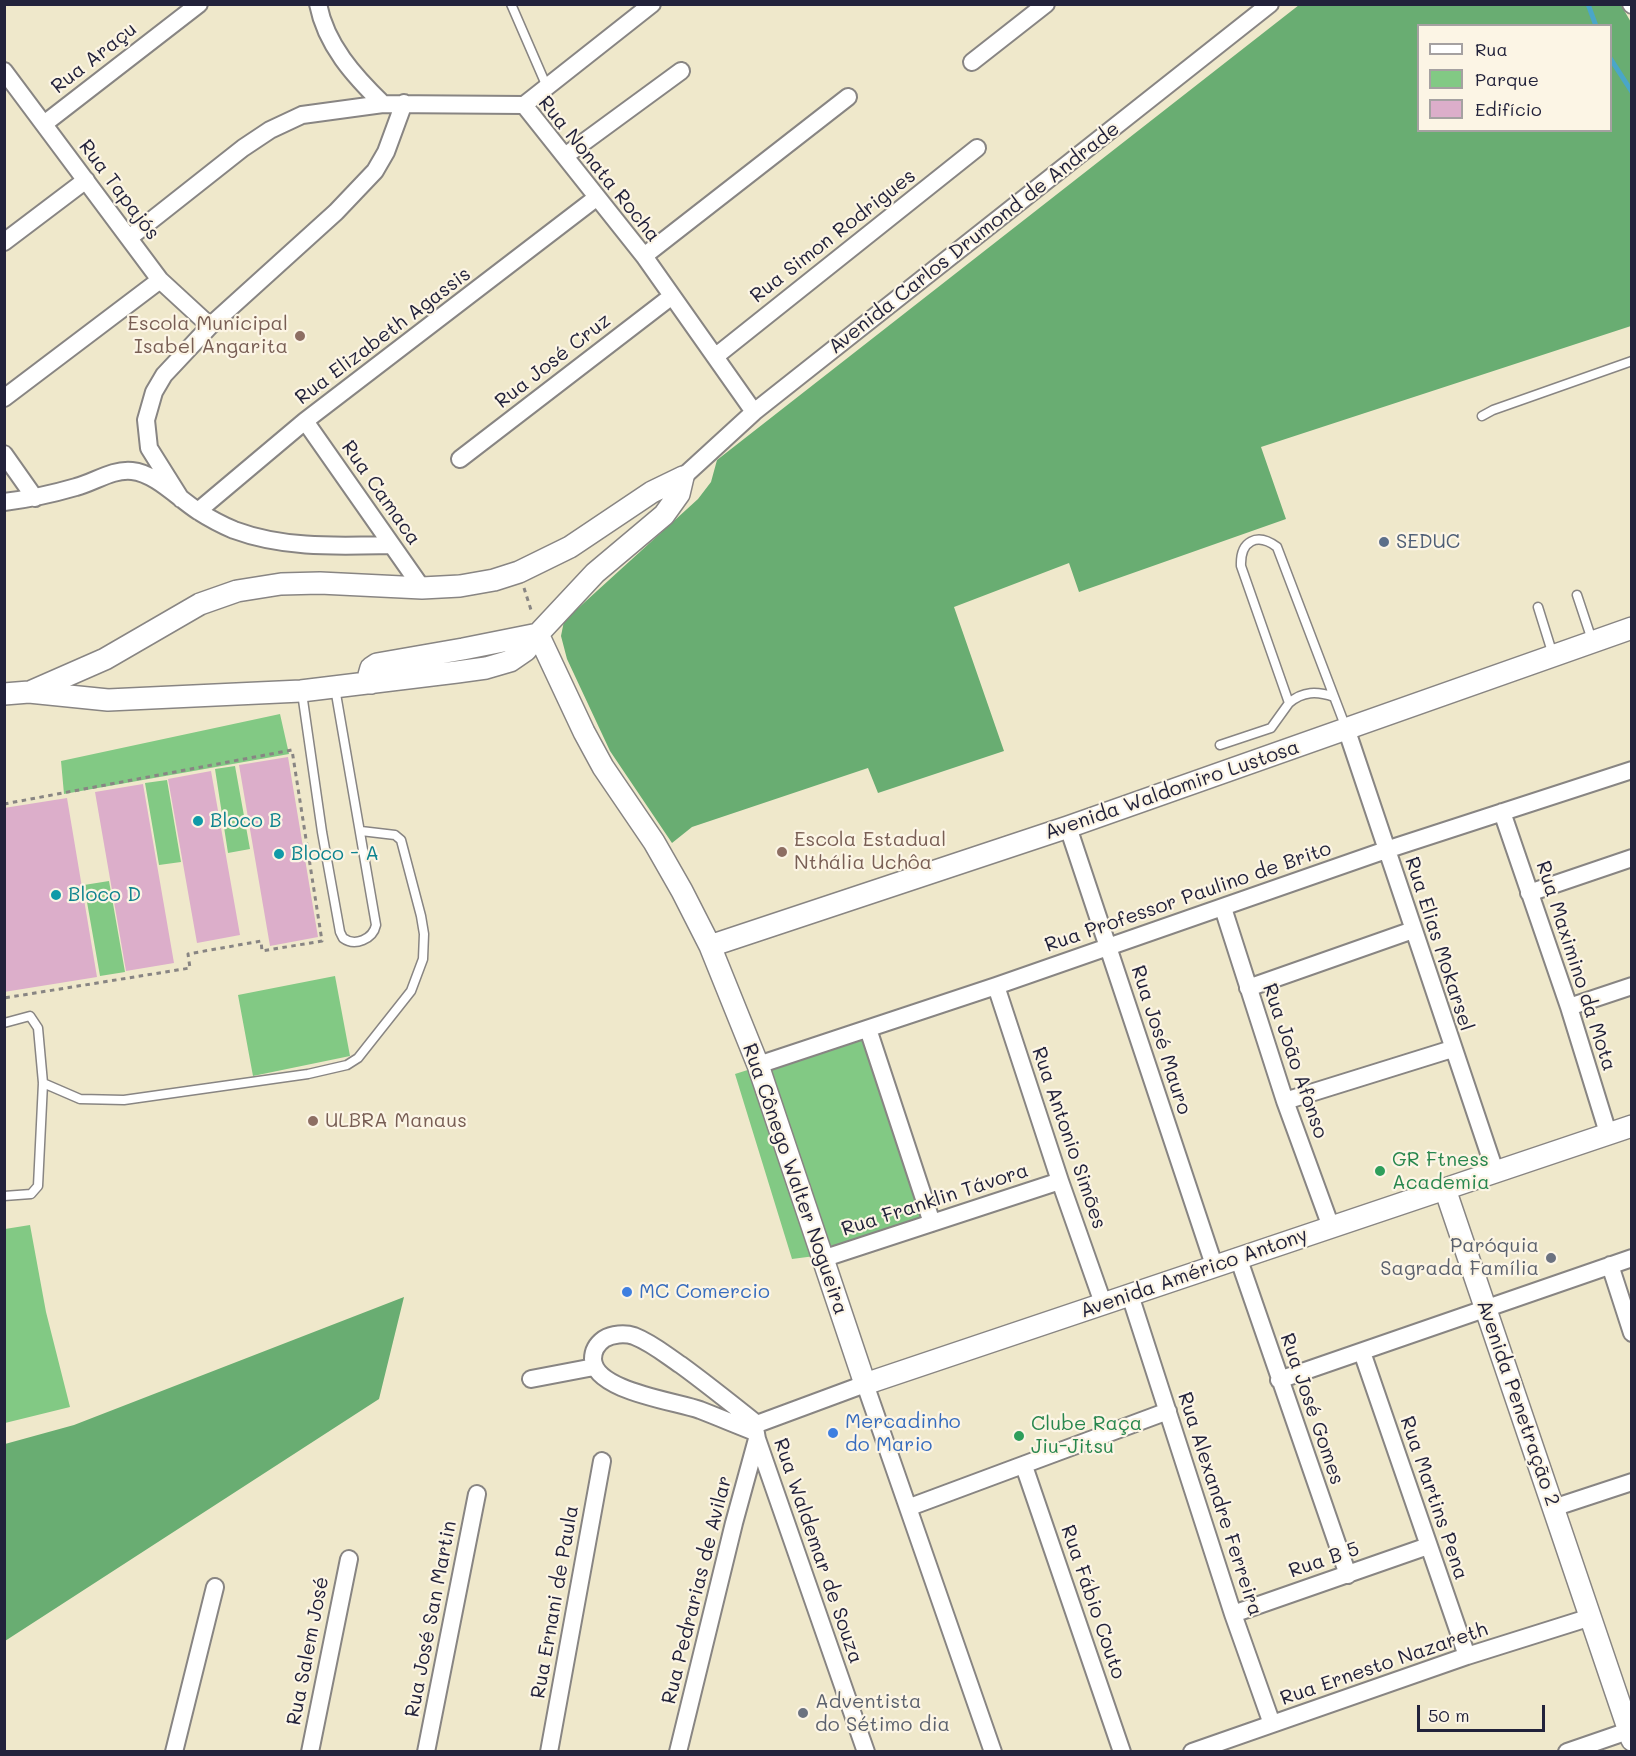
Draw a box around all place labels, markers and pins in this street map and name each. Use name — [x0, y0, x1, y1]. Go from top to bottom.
place label: Escola Municipal Isabel Angarita — [128, 312, 288, 359]
marker: Escola Municipal Isabel Angarita — [293, 329, 307, 343]
place label: SEDUC — [1396, 530, 1460, 554]
marker: SEDUC — [1377, 535, 1391, 549]
place label: Bloco B — [210, 809, 282, 833]
marker: Bloco B — [191, 814, 205, 828]
place label: Escola Estadual Nthália Uchôa — [794, 828, 946, 875]
place label: Bloco - A — [291, 842, 379, 866]
marker: Escola Estadual Nthália Uchôa — [775, 845, 789, 859]
marker: Bloco - A — [272, 847, 286, 861]
place label: Bloco D — [68, 883, 141, 907]
marker: Bloco D — [49, 888, 63, 902]
place label: ULBRA Manaus — [325, 1109, 467, 1133]
marker: ULBRA Manaus — [306, 1114, 320, 1128]
place label: GR Ftness Academia — [1392, 1148, 1490, 1195]
marker: GR Ftness Academia — [1373, 1164, 1387, 1178]
place label: Paróquia Sagrada Família — [1380, 1234, 1539, 1281]
marker: Paróquia Sagrada Família — [1544, 1251, 1558, 1265]
place label: MC Comercio — [639, 1280, 770, 1304]
marker: MC Comercio — [620, 1285, 634, 1299]
place label: Mercadinho do Mario — [845, 1410, 961, 1457]
place label: Clube Raça Jiu-Jitsu — [1031, 1412, 1142, 1459]
marker: Mercadinho do Mario — [826, 1426, 840, 1440]
marker: Clube Raça Jiu-Jitsu — [1012, 1429, 1026, 1443]
place label: Adventista do Sétimo dia — [815, 1690, 950, 1737]
marker: Adventista do Sétimo dia — [796, 1706, 810, 1720]

